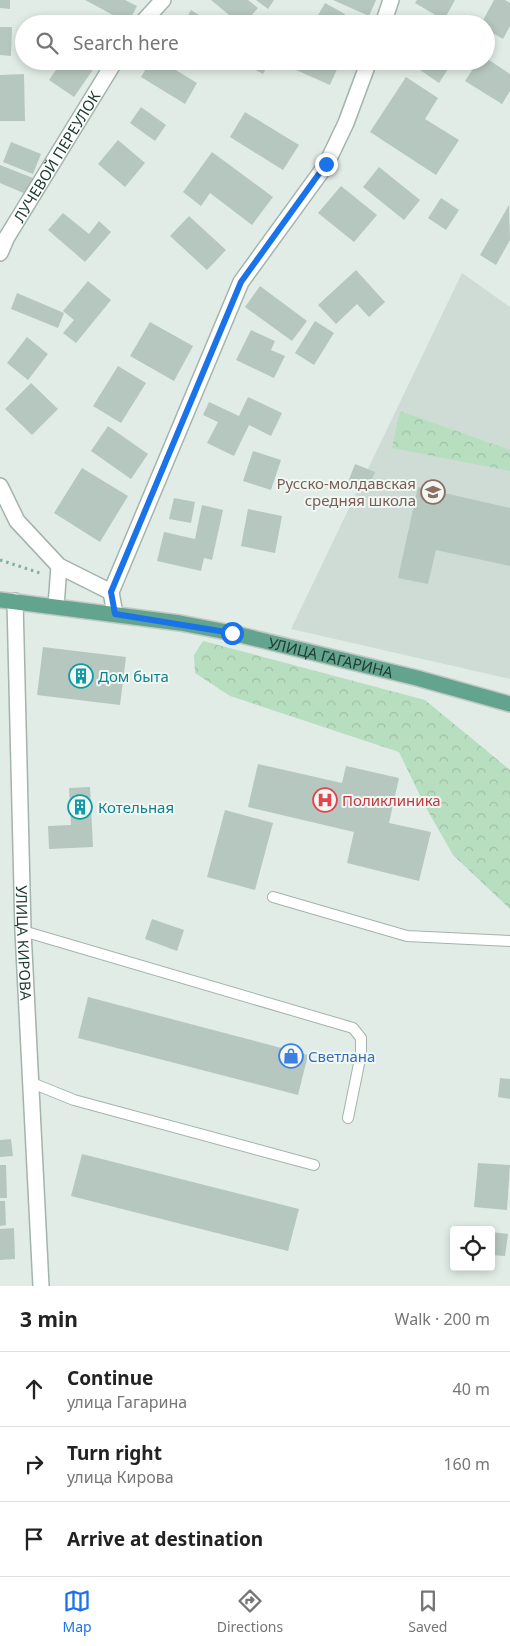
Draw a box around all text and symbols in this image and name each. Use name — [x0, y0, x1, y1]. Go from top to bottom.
search box — [15, 15, 495, 70]
icon: search — [33, 29, 61, 57]
text: Search here — [73, 30, 179, 56]
street label: ЛУЧЕВОЙ ПЕРЕУЛОК — [9, 87, 105, 226]
route end — [315, 153, 338, 176]
place label: Русско-молдавская средняя школа — [276, 473, 416, 510]
school or university icon: Русско-молдавская средняя школа — [420, 479, 446, 505]
route start — [221, 622, 244, 645]
street label: УЛИЦА ГАГАРИНА — [266, 632, 396, 682]
building icon: Дом быта — [68, 663, 94, 689]
place label: Дом быта — [98, 666, 169, 686]
hospital icon: Поликлиника — [312, 787, 338, 813]
place label: Поликлиника — [342, 790, 441, 810]
building icon: Котельная — [67, 794, 93, 820]
place label: Котельная — [98, 797, 174, 817]
street label: УЛИЦА КИРОВА — [12, 885, 37, 1001]
shop icon: Светлана — [278, 1043, 304, 1069]
place label: Светлана — [308, 1046, 375, 1066]
map controls — [450, 1226, 495, 1271]
button: locate — [450, 1226, 495, 1271]
text: 3 min — [20, 1305, 78, 1333]
text: Walk · 200 m — [395, 1308, 490, 1330]
text: Continue — [67, 1365, 153, 1391]
icon: ahead — [20, 1375, 48, 1403]
text: 40 m — [453, 1378, 490, 1400]
text: улица Гагарина — [67, 1391, 187, 1413]
text: Turn right — [67, 1440, 162, 1466]
icon: right — [20, 1450, 48, 1478]
text: 160 m — [443, 1453, 490, 1475]
text: улица Кирова — [67, 1466, 174, 1488]
icon: arrive — [20, 1525, 48, 1553]
text: Arrive at destination — [67, 1526, 263, 1552]
tab: Map — [63, 1587, 92, 1636]
tab: Directions — [217, 1587, 283, 1636]
tab: Saved — [408, 1587, 447, 1636]

